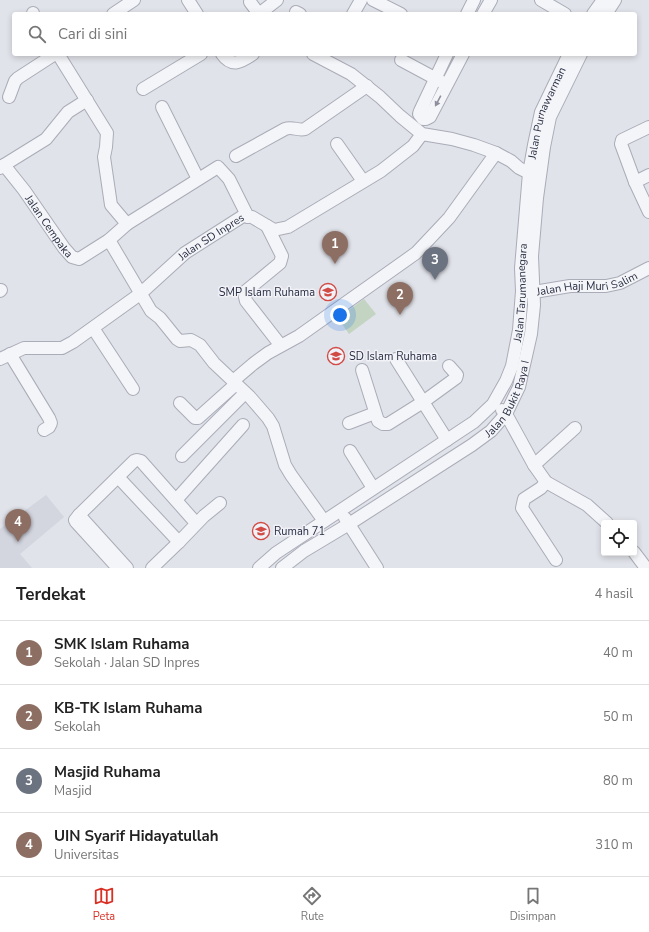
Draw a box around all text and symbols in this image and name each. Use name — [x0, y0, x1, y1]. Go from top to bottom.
search box — [12, 12, 637, 56]
icon: search — [26, 23, 48, 45]
text: Cari di sini — [58, 24, 127, 44]
street label: Jalan Purnawarman — [524, 64, 569, 161]
one-way arrow — [435, 95, 442, 107]
street label: Jalan Cempaka — [21, 191, 77, 261]
street label: Jalan SD Inpres — [174, 210, 247, 264]
pin: 1 — [322, 231, 348, 264]
street label: Jalan Tarumanegara — [509, 243, 531, 344]
pin: 3 — [422, 247, 448, 280]
street label: Jalan Haji Muri Salim — [534, 268, 640, 299]
school or university icon: SMP Islam Ruhama — [318, 282, 338, 302]
pin: 2 — [387, 282, 413, 315]
place label: SMP Islam Ruhama — [219, 285, 315, 300]
your location — [330, 305, 350, 325]
school or university icon: SD Islam Ruhama — [326, 346, 346, 366]
place label: SD Islam Ruhama — [349, 349, 437, 364]
street label: Jalan Bukit Raya I — [481, 359, 532, 441]
pin: 4 — [5, 509, 31, 542]
map controls — [601, 520, 637, 556]
button: locate — [601, 520, 637, 556]
school or university icon: Rumah 71 — [251, 521, 271, 541]
place label: Rumah 71 — [274, 524, 325, 539]
text: Terdekat — [16, 583, 85, 606]
text: 4 hasil — [594, 585, 633, 603]
text: SMK Islam Ruhama — [54, 634, 190, 654]
text: 1 — [25, 644, 33, 662]
text: 40 m — [603, 644, 633, 662]
text: Sekolah · Jalan SD Inpres — [54, 654, 200, 672]
text: KB-TK Islam Ruhama — [54, 698, 202, 718]
text: 2 — [25, 708, 33, 726]
text: 50 m — [603, 708, 633, 726]
text: Sekolah — [54, 718, 101, 736]
text: Masjid Ruhama — [54, 762, 161, 782]
text: 3 — [25, 772, 33, 790]
text: 80 m — [603, 772, 633, 790]
text: Masjid — [54, 782, 92, 800]
text: UIN Syarif Hidayatullah — [54, 826, 219, 846]
text: 4 — [25, 836, 33, 854]
text: 310 m — [595, 836, 633, 854]
text: Universitas — [54, 846, 119, 864]
tab: Peta — [93, 885, 115, 924]
tab: Rute — [301, 885, 324, 924]
tab: Disimpan — [510, 885, 556, 924]

